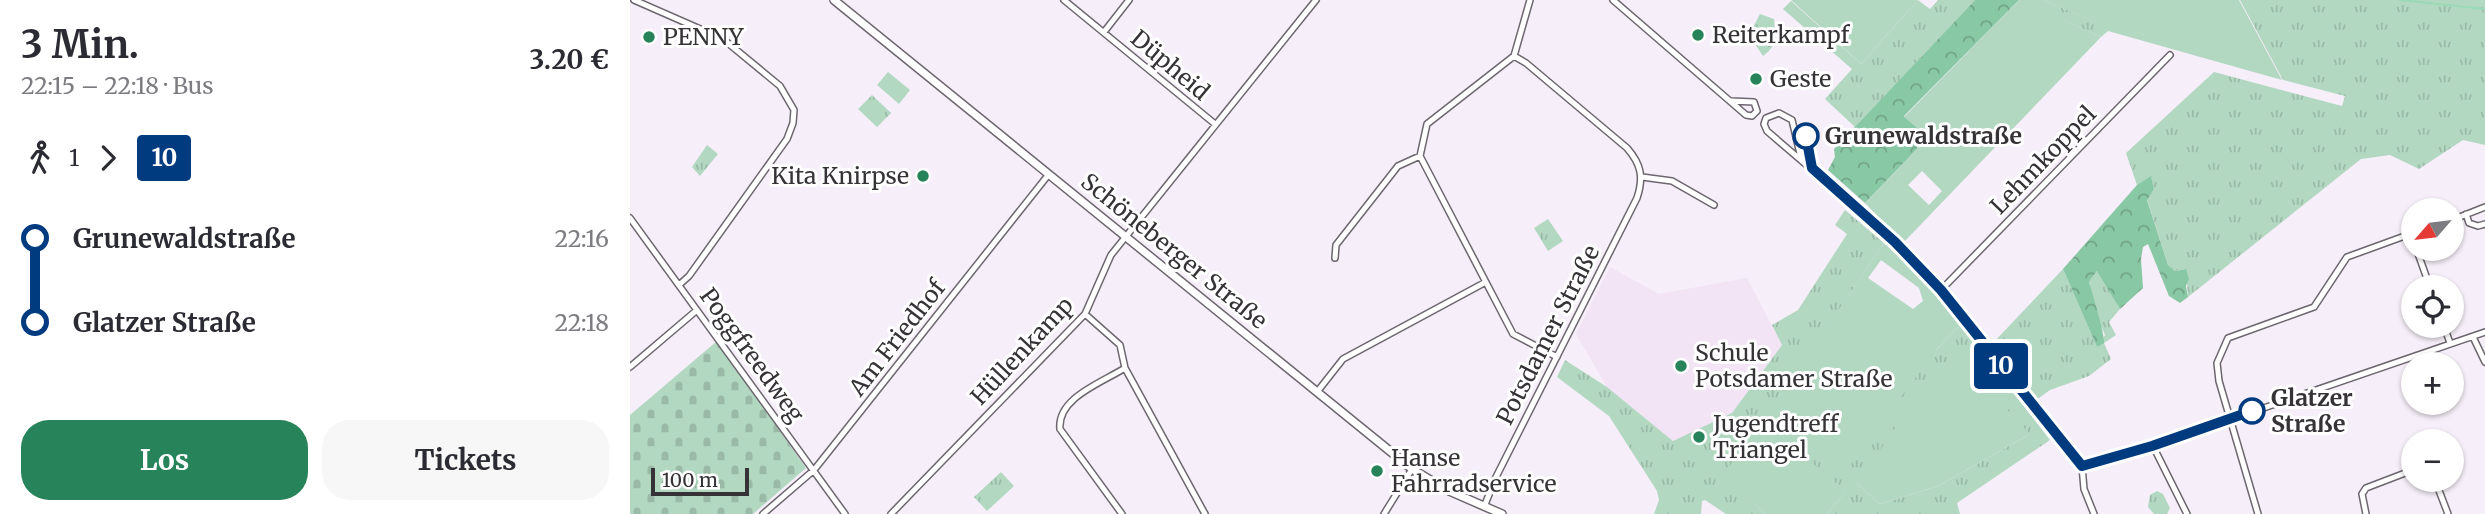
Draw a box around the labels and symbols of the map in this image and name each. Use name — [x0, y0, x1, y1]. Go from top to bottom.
place label: Reiterkampf — [1712, 20, 1851, 49]
place label: PENNY — [663, 22, 745, 51]
street label: Düpheid — [1125, 23, 1216, 106]
marker: Reiterkampf — [1690, 27, 1706, 43]
marker: PENNY — [641, 29, 657, 45]
place label: Geste — [1770, 64, 1831, 93]
marker: Geste — [1748, 71, 1764, 87]
street label: Lehmkoppel — [1984, 99, 2102, 220]
place label: Grunewaldstraße — [1825, 121, 2022, 150]
marker: Grunewaldstraße — [1793, 123, 1819, 149]
place label: Kita Knirpse — [771, 161, 909, 190]
street label: Schöneberger Straße — [1075, 167, 1273, 335]
marker: Kita Knirpse — [915, 168, 931, 184]
north arrow — [2401, 198, 2464, 261]
street label: Potsdamer Straße — [1490, 240, 1605, 429]
street label: Am Friedhof — [842, 273, 952, 402]
street label: Poggfreedweg — [694, 282, 811, 428]
street label: Hüllenkamp — [964, 291, 1079, 411]
place label: Schule Potsdamer Straße — [1695, 338, 1893, 393]
line badge: 10 — [1970, 343, 2032, 389]
marker: Schule Potsdamer Straße — [1673, 358, 1689, 374]
place label: Glatzer Straße — [2271, 383, 2353, 438]
marker: Glatzer Straße — [2239, 398, 2265, 424]
place label: Jugendtreff Triangel — [1712, 409, 1839, 464]
marker: Jugendtreff Triangel — [1691, 429, 1707, 445]
place label: Hanse Fahrradservice — [1391, 443, 1557, 498]
marker: Hanse Fahrradservice — [1369, 463, 1385, 479]
scale bar — [651, 465, 749, 497]

